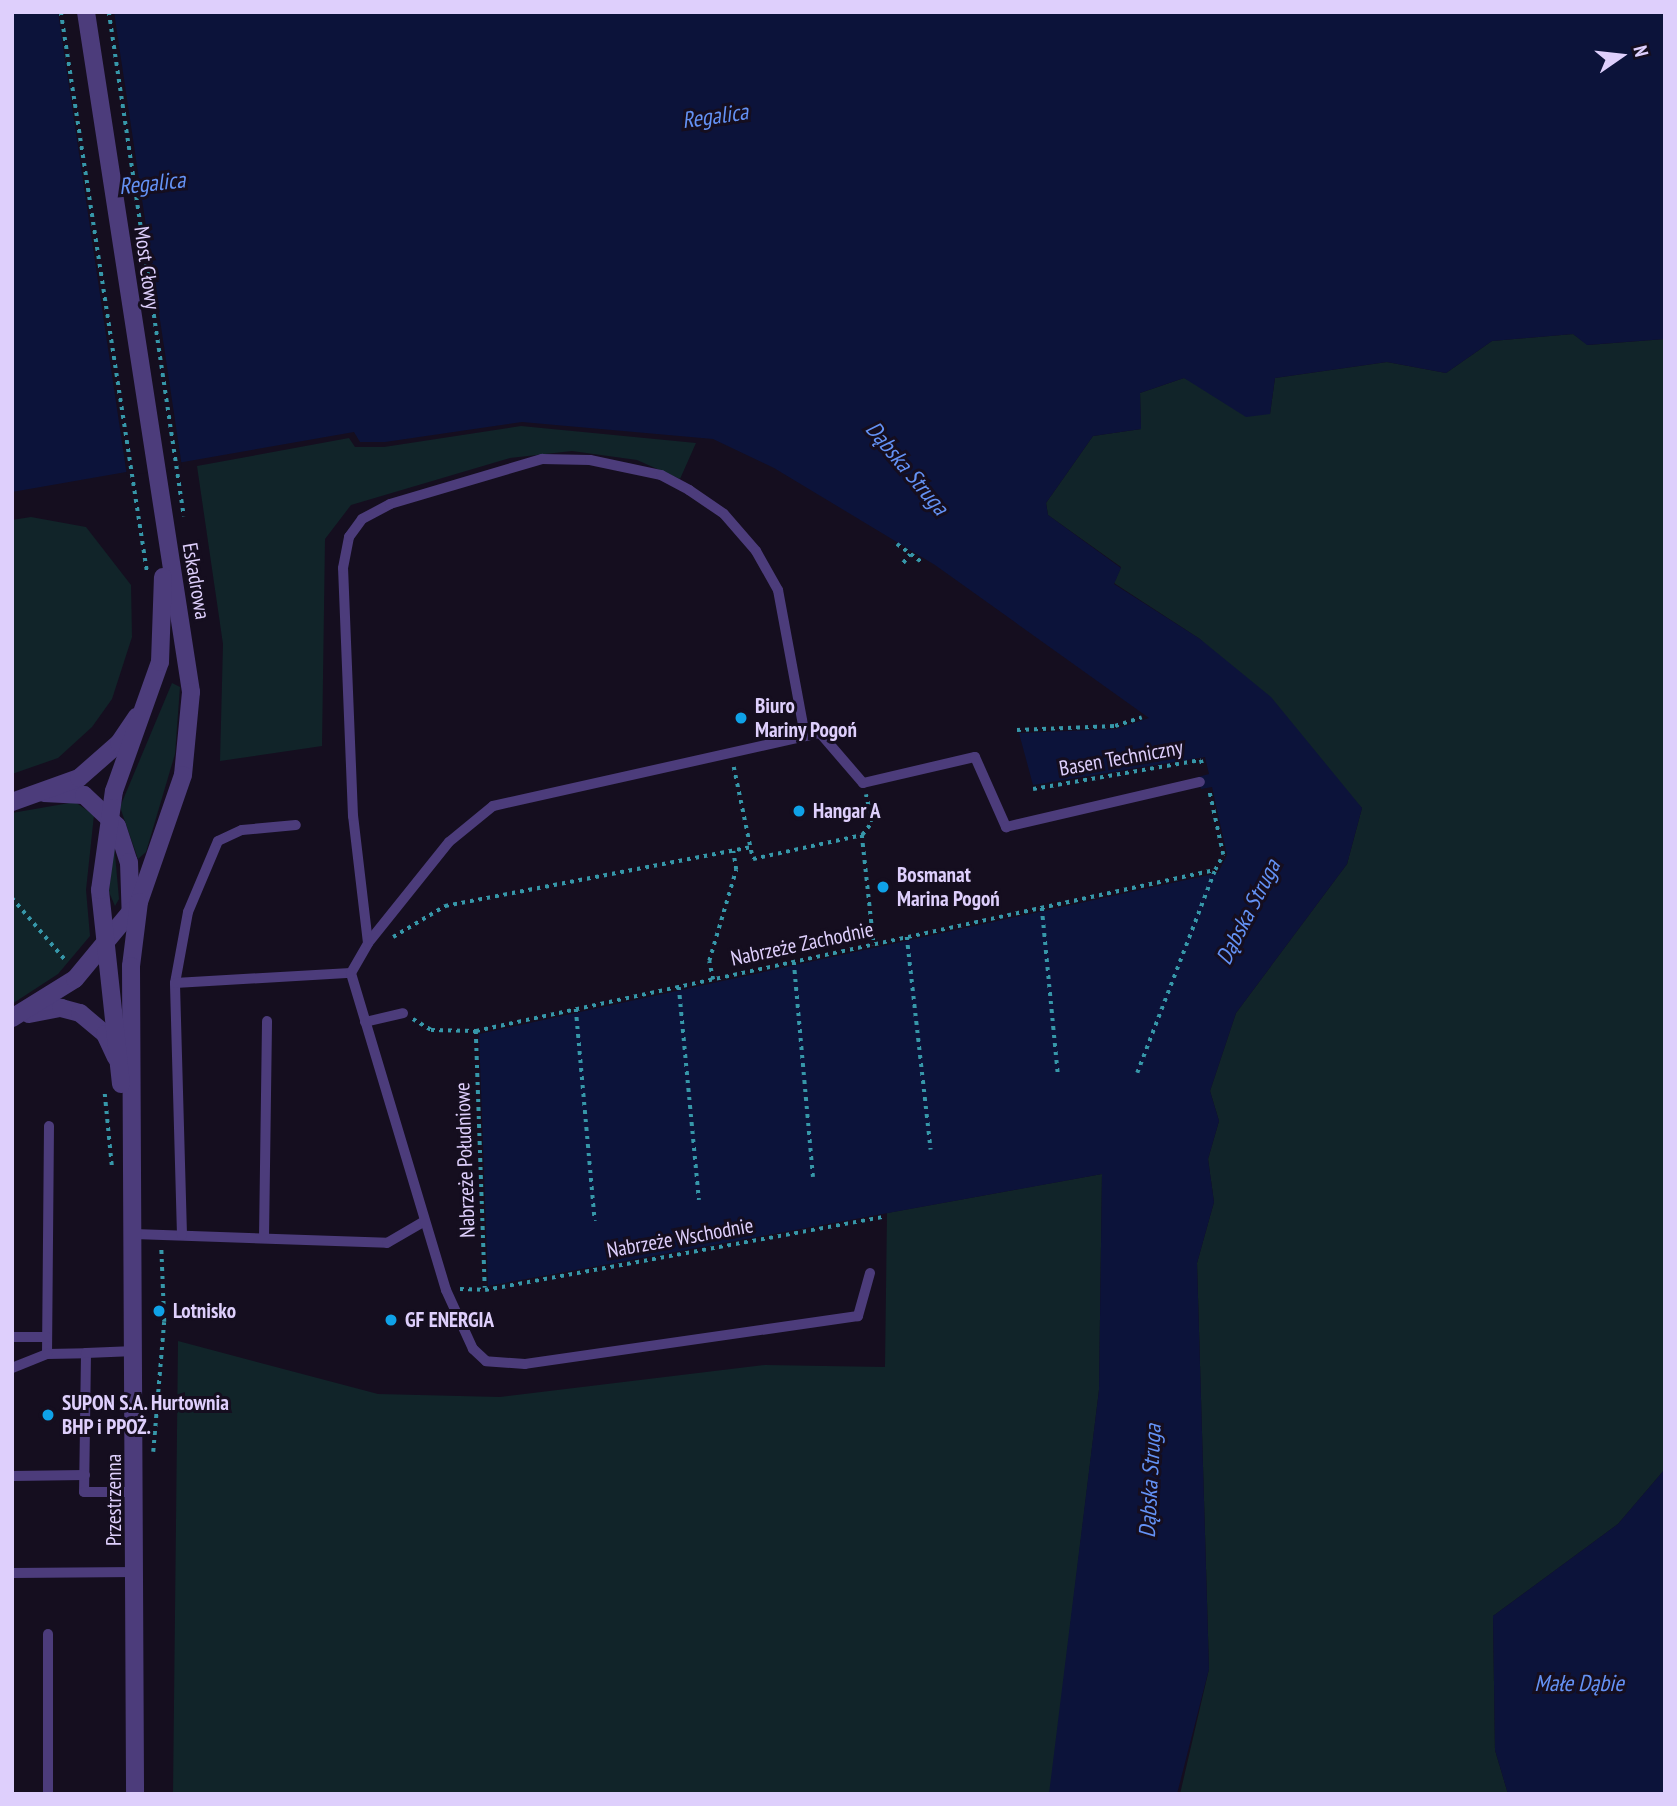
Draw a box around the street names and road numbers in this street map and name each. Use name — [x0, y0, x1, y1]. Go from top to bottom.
street label: Most Cłowy — [129, 225, 165, 311]
street label: Eskadrowa — [177, 541, 215, 621]
street label: Basen Techniczny — [1057, 735, 1185, 781]
street label: Nabrzeże Zachodnie — [728, 917, 876, 971]
street label: Nabrzeże Południowe — [450, 1082, 480, 1238]
street label: Nabrzeże Wschodnie — [605, 1213, 755, 1263]
street label: Przestrzenna — [101, 1454, 127, 1546]

